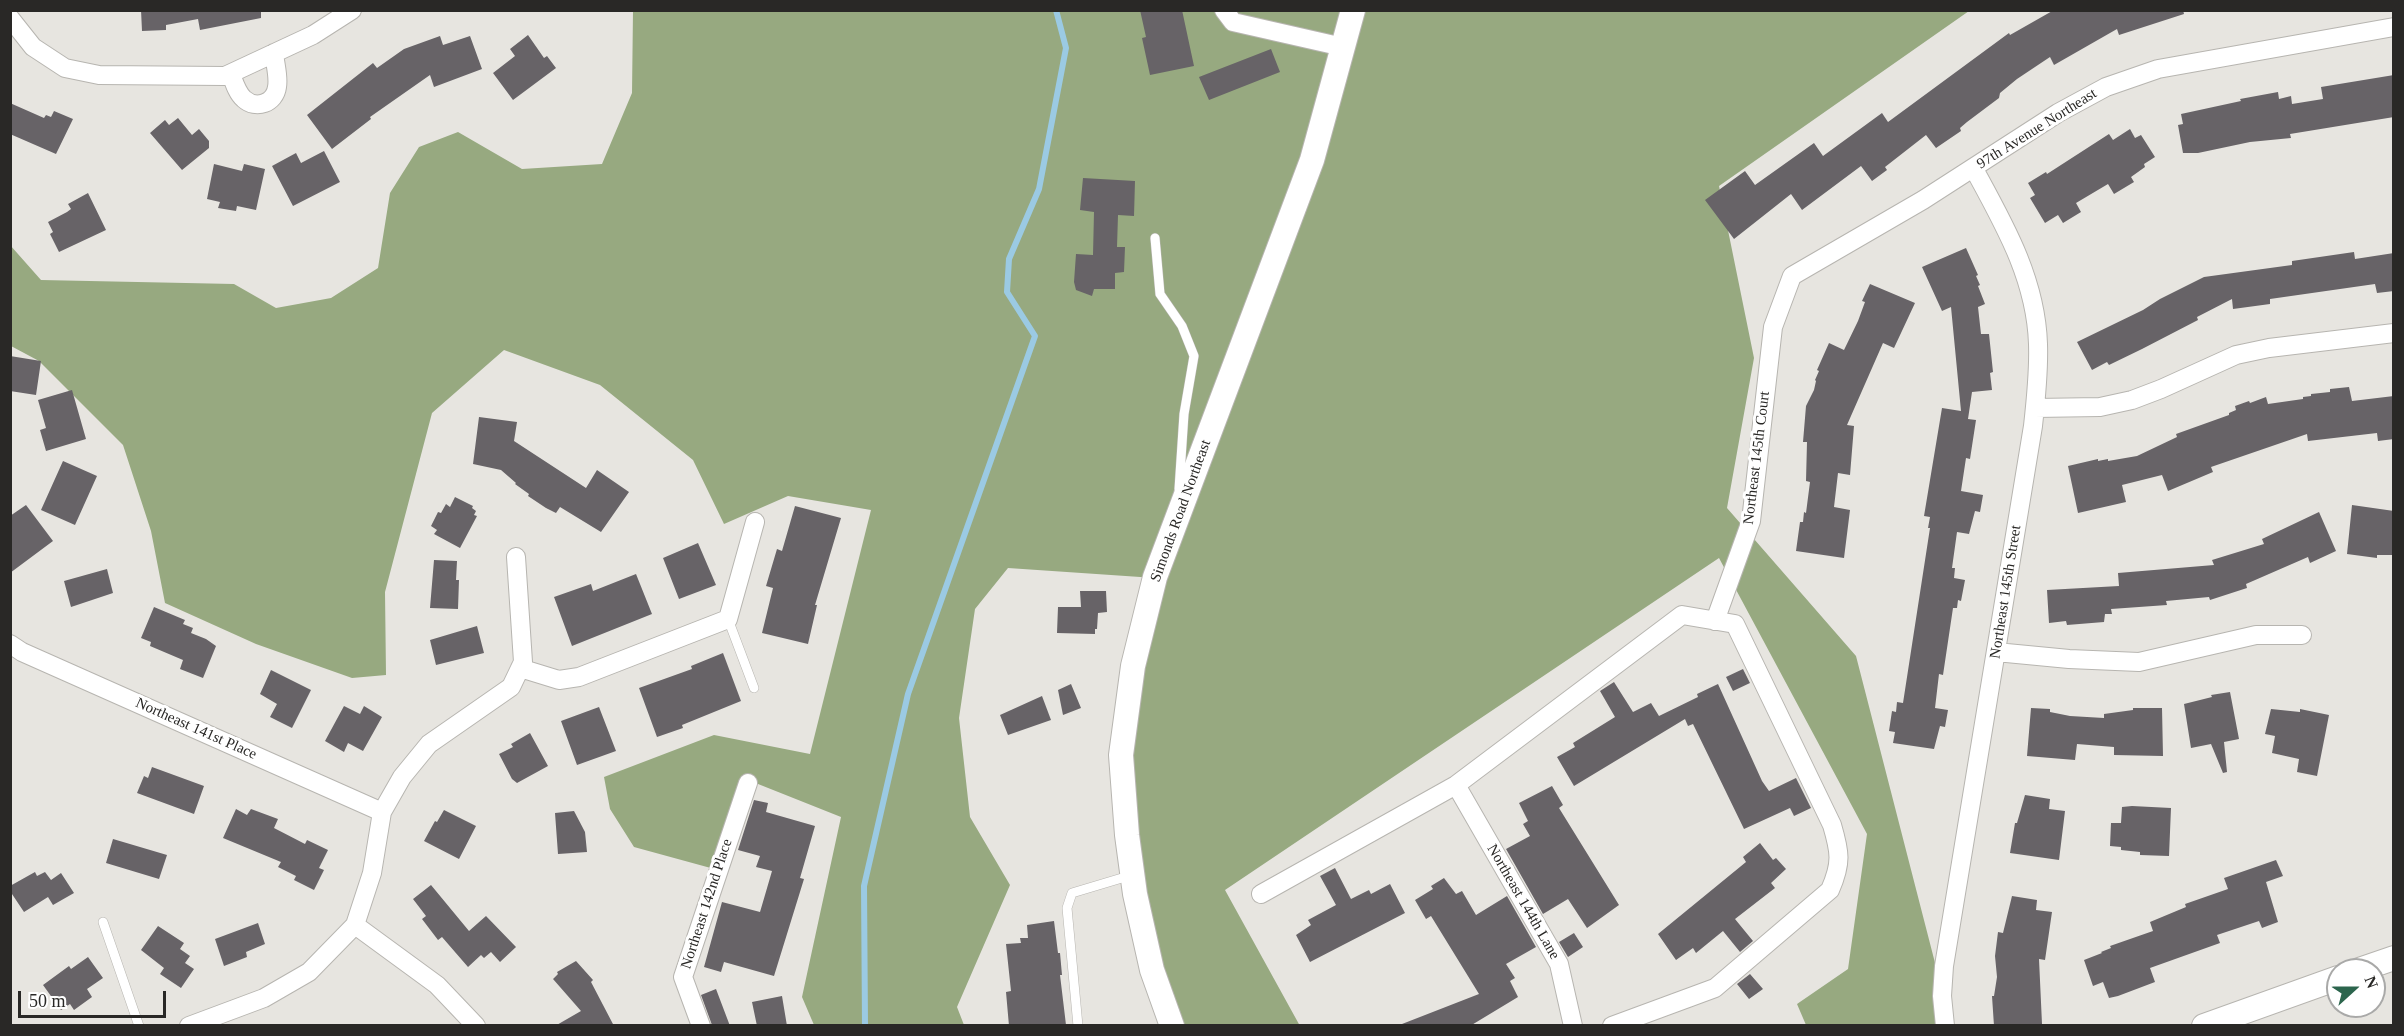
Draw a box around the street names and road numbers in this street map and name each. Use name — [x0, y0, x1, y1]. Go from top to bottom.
street label: 97th Avenue Northeast — [1974, 85, 2100, 173]
street label: Northeast 145th Court — [1740, 390, 1774, 526]
street label: Simonds Road Northeast — [1147, 437, 1215, 585]
street label: Northeast 145th Street — [1987, 524, 2025, 660]
street label: Northeast 141st Place — [133, 694, 259, 764]
street label: Northeast 142nd Place — [677, 837, 737, 971]
street label: Northeast 144th Lane — [1483, 841, 1563, 963]

